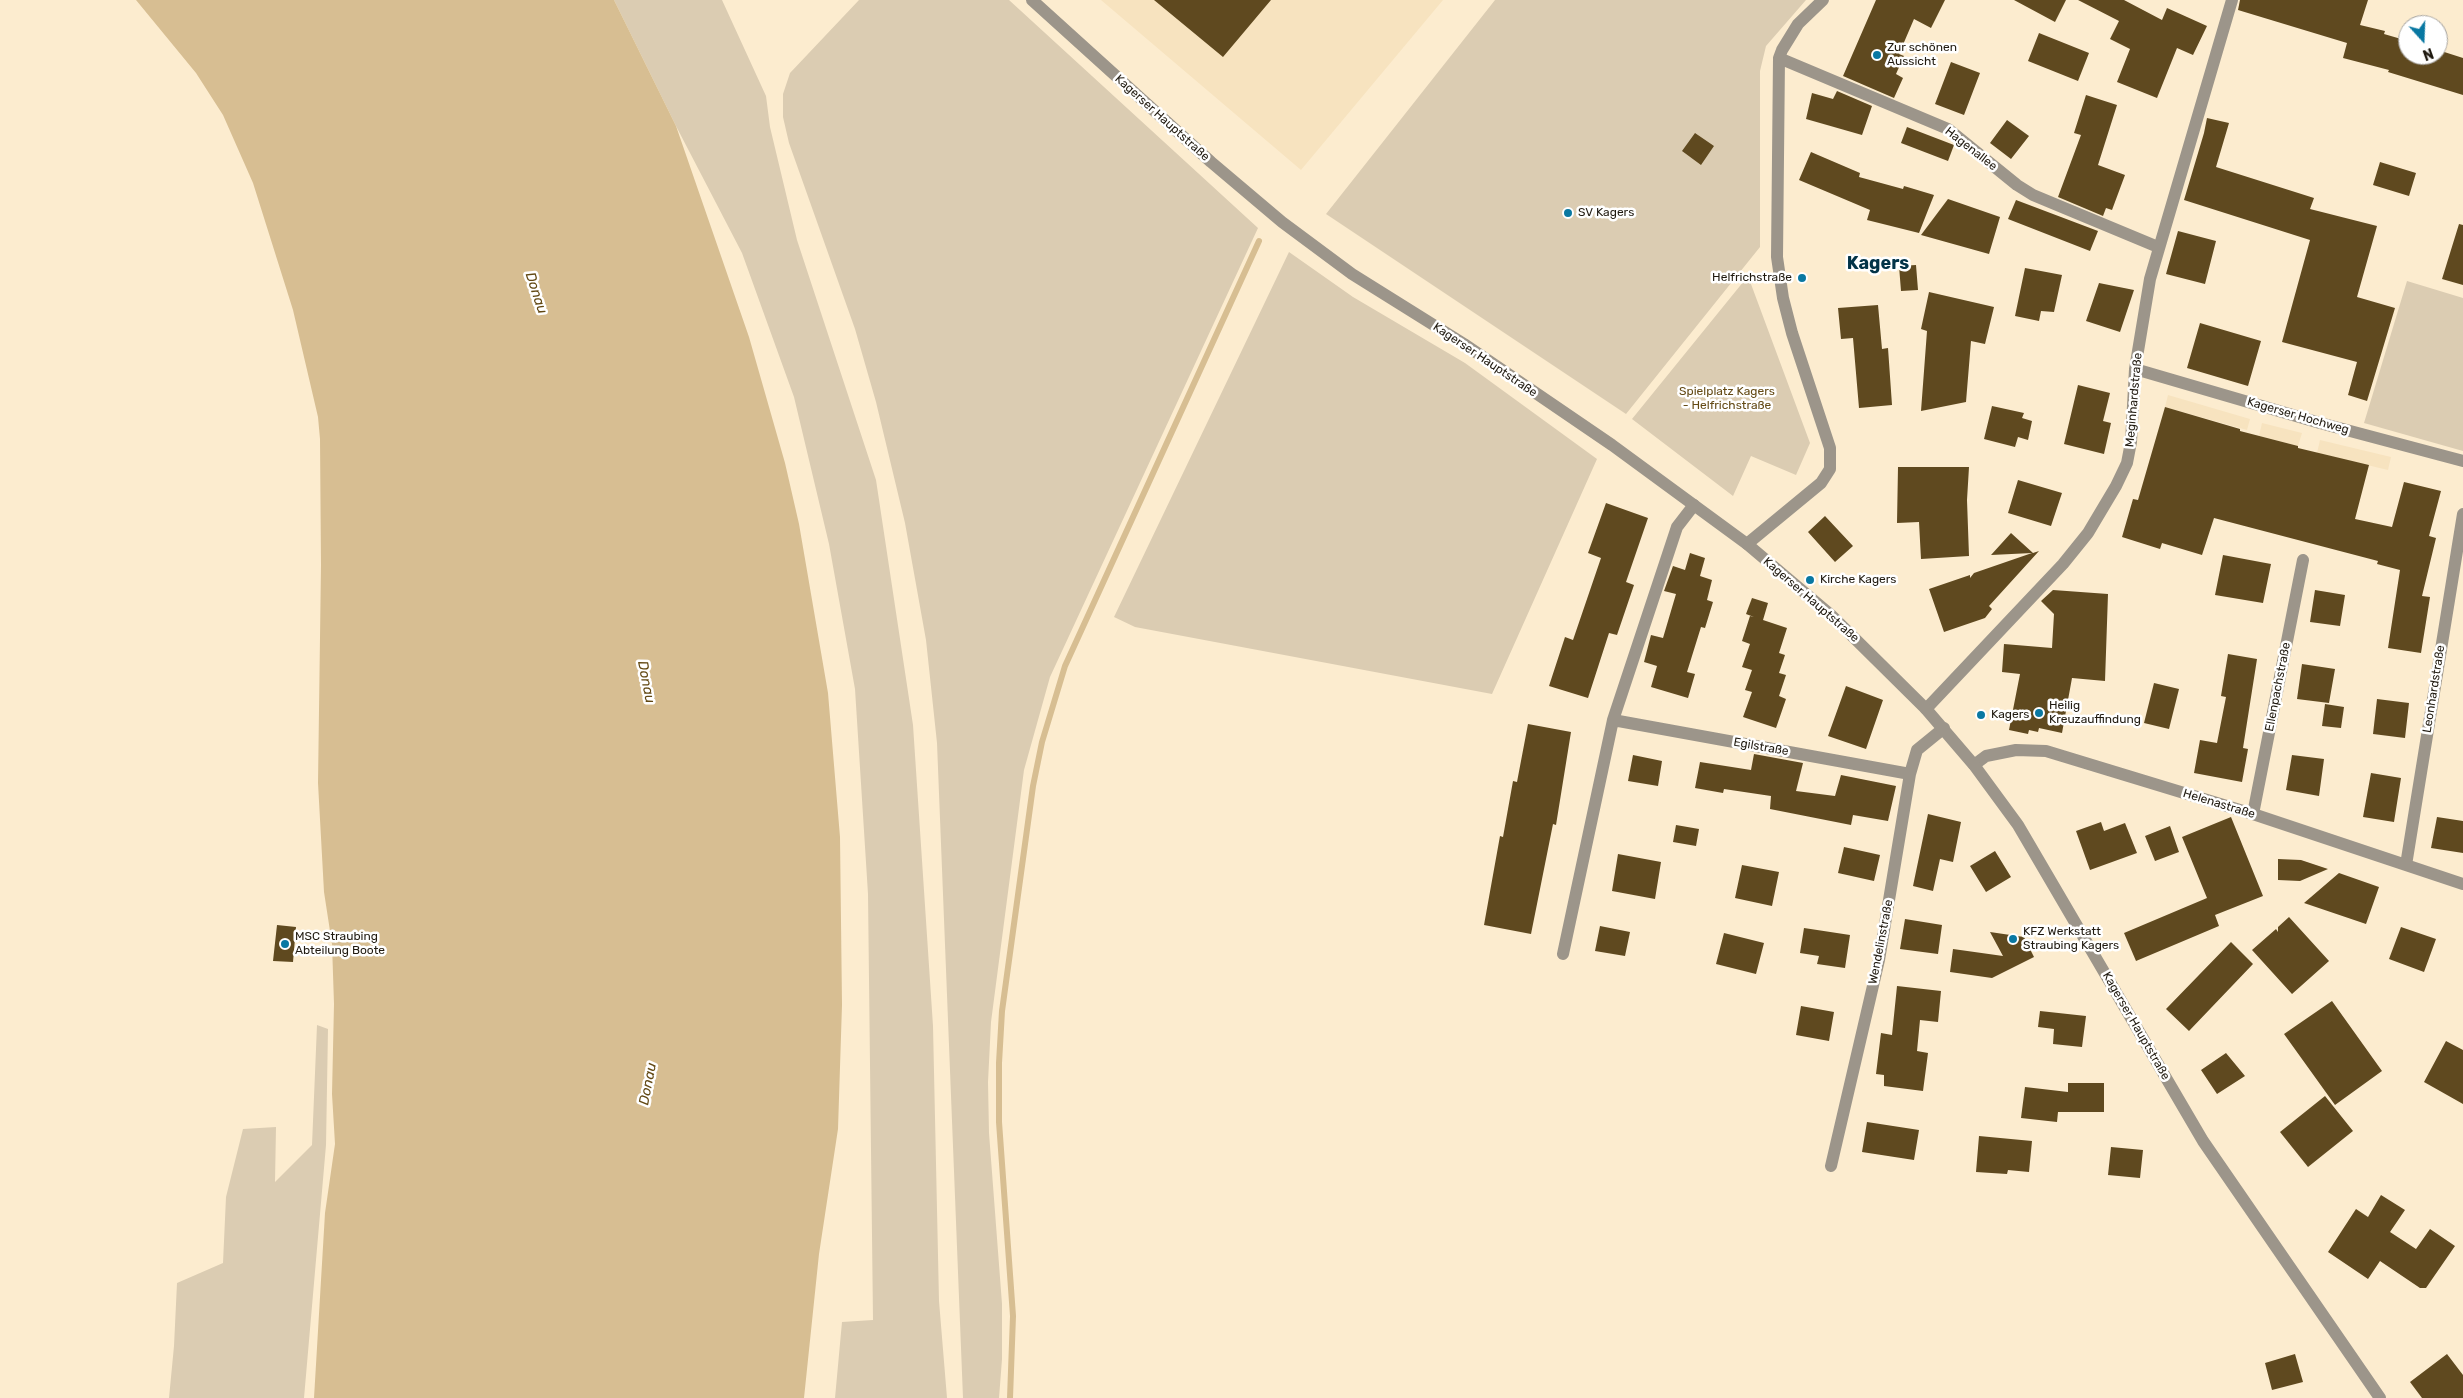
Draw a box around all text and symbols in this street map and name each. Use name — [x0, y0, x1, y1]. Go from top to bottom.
north arrow — [2398, 15, 2448, 65]
place label: Zur schönen Aussicht — [1887, 41, 1957, 69]
text: N — [2420, 44, 2436, 63]
marker: Zur schönen Aussicht — [1871, 49, 1883, 61]
street label: Kagerser Hauptstraße — [1112, 72, 1212, 164]
street label: Hagenallee — [1942, 124, 2000, 174]
place label: SV Kagers — [1578, 206, 1634, 220]
marker: SV Kagers — [1562, 207, 1574, 219]
district label: Kagers — [1847, 253, 1909, 275]
water label: Donau — [521, 270, 551, 316]
place label: Helfrichstraße — [1712, 271, 1792, 285]
marker: Helfrichstraße — [1796, 272, 1808, 284]
street label: Kagerser Hauptstraße — [1430, 320, 1540, 400]
street label: Meginhardstraße — [2123, 352, 2145, 448]
park label: Spielplatz Kagers - Helfrichstraße — [1679, 385, 1775, 413]
street label: Kagerser Hochweg — [2245, 395, 2351, 437]
street label: Kagerser Hauptstraße — [1760, 554, 1862, 646]
place label: Kirche Kagers — [1820, 573, 1896, 587]
marker: Kirche Kagers — [1804, 574, 1816, 586]
street label: Ellenpachstraße — [2262, 641, 2294, 733]
street label: Leonhardstraße — [2420, 644, 2448, 734]
water label: Donau — [634, 659, 658, 705]
place label: Heilig Kreuzauffindung — [2049, 699, 2141, 727]
marker: Heilig Kreuzauffindung — [2033, 707, 2045, 719]
place label: Kagers — [1991, 708, 2029, 722]
marker: Kagers — [1975, 709, 1987, 721]
street label: Egilstraße — [1732, 735, 1790, 759]
street label: Helenastraße — [2181, 786, 2257, 822]
street label: Wendelinstraße — [1866, 898, 1896, 986]
place label: KFZ Werkstatt Straubing Kagers — [2023, 925, 2119, 953]
place label: MSC Straubing Abteilung Boote — [295, 930, 385, 958]
marker: KFZ Werkstatt Straubing Kagers — [2007, 933, 2019, 945]
marker: MSC Straubing Abteilung Boote — [279, 938, 291, 950]
street label: Kagerser Hauptstraße — [2099, 969, 2173, 1083]
water label: Donau — [636, 1061, 660, 1107]

